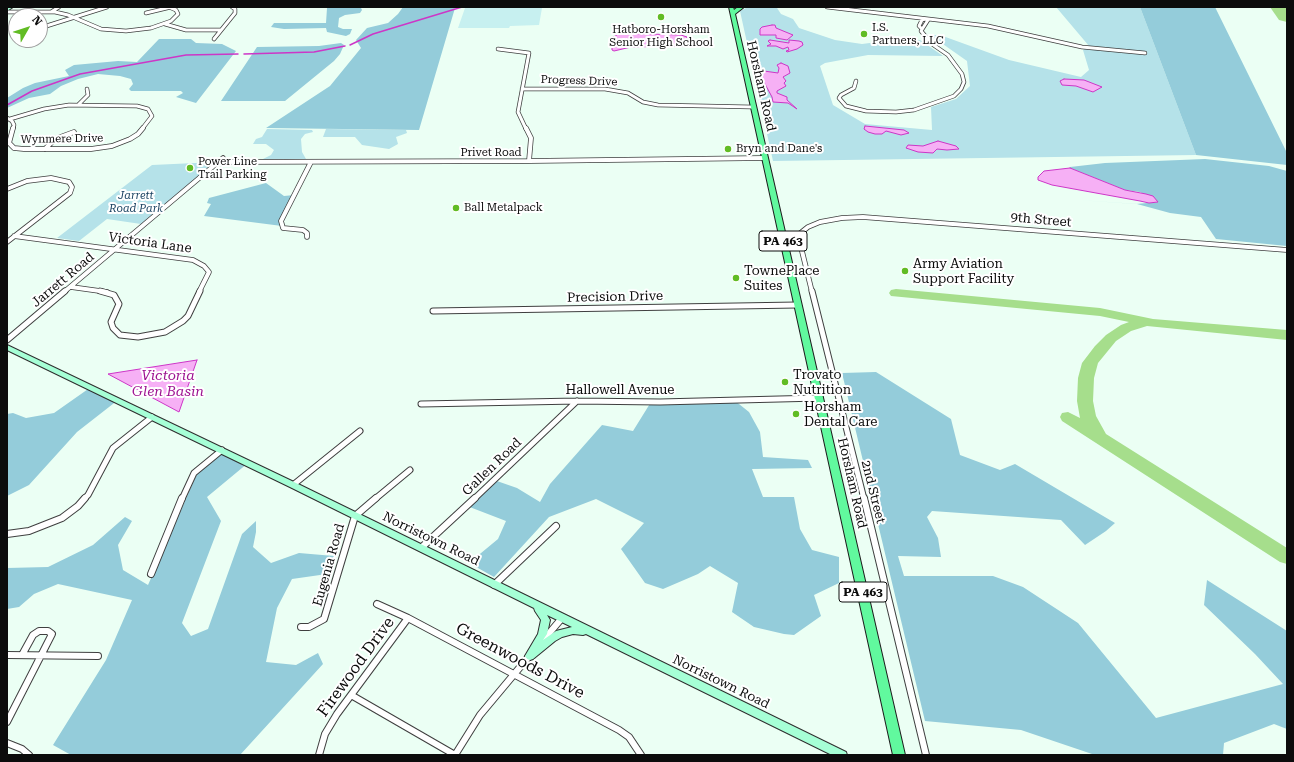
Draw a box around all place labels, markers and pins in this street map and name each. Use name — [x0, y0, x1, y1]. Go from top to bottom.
marker: Hatboro-Horsham Senior High School — [656, 12, 666, 22]
place label: I.S. Partners, LLC — [872, 21, 944, 47]
place label: Hatboro-Horsham Senior High School — [609, 23, 713, 49]
marker: I.S. Partners, LLC — [859, 29, 869, 39]
place label: Bryn and Dane's — [736, 142, 822, 156]
marker: Bryn and Dane's — [723, 144, 733, 154]
place label: Power Line Trail Parking — [198, 155, 266, 181]
marker: Power Line Trail Parking — [185, 163, 195, 173]
place label: Ball Metalpack — [464, 201, 543, 215]
marker: Ball Metalpack — [451, 203, 461, 213]
place label: Army Aviation Support Facility — [913, 256, 1014, 287]
place label: TownePlace Suites — [744, 263, 819, 294]
marker: Army Aviation Support Facility — [900, 266, 910, 276]
marker: TownePlace Suites — [731, 273, 741, 283]
place label: Trovato Nutrition — [793, 367, 851, 398]
marker: Trovato Nutrition — [780, 377, 790, 387]
place label: Horsham Dental Care — [804, 399, 877, 430]
marker: Horsham Dental Care — [791, 409, 801, 419]

